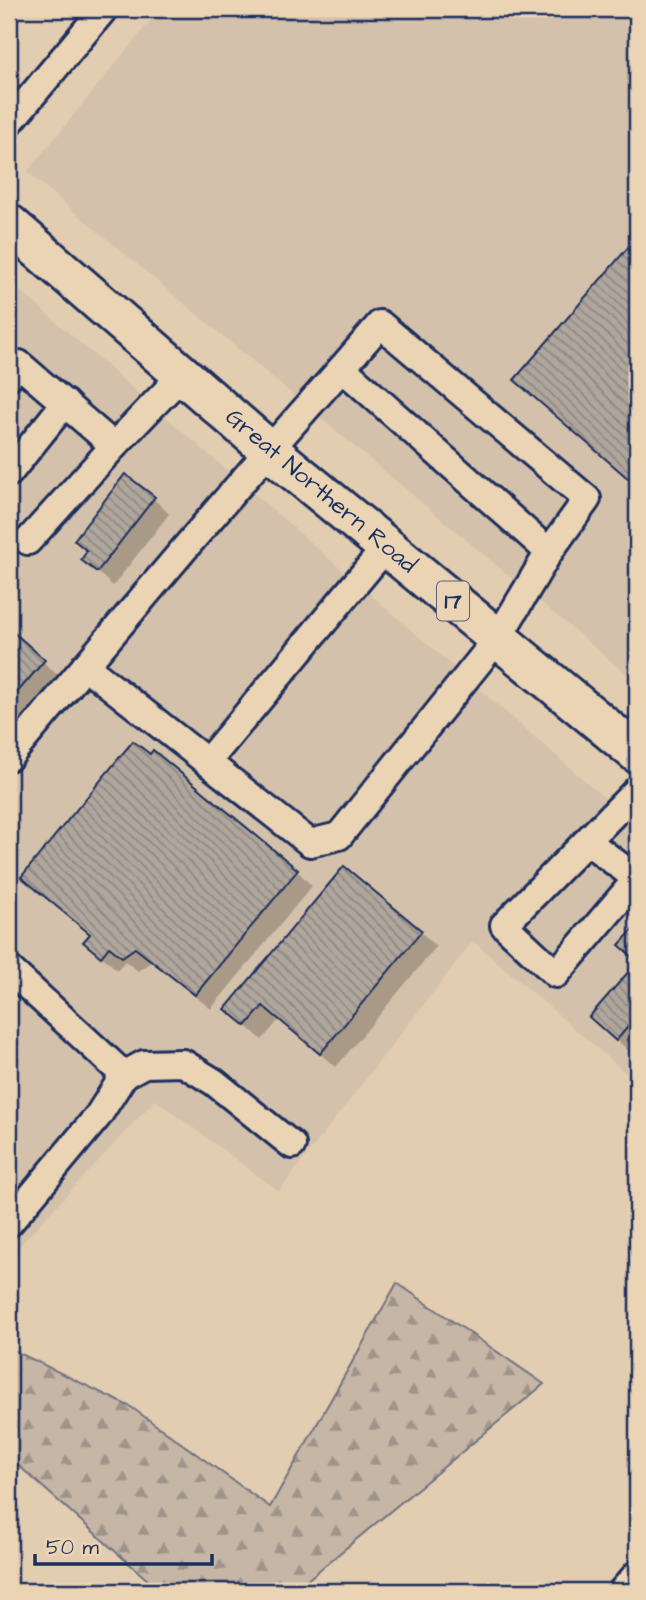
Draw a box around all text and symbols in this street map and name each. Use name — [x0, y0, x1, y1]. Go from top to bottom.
street label: Great Northern Road — [218, 401, 424, 581]
road number: 17 — [437, 582, 469, 621]
scale bar — [35, 1523, 212, 1567]
text: 50 m — [46, 1533, 100, 1562]

